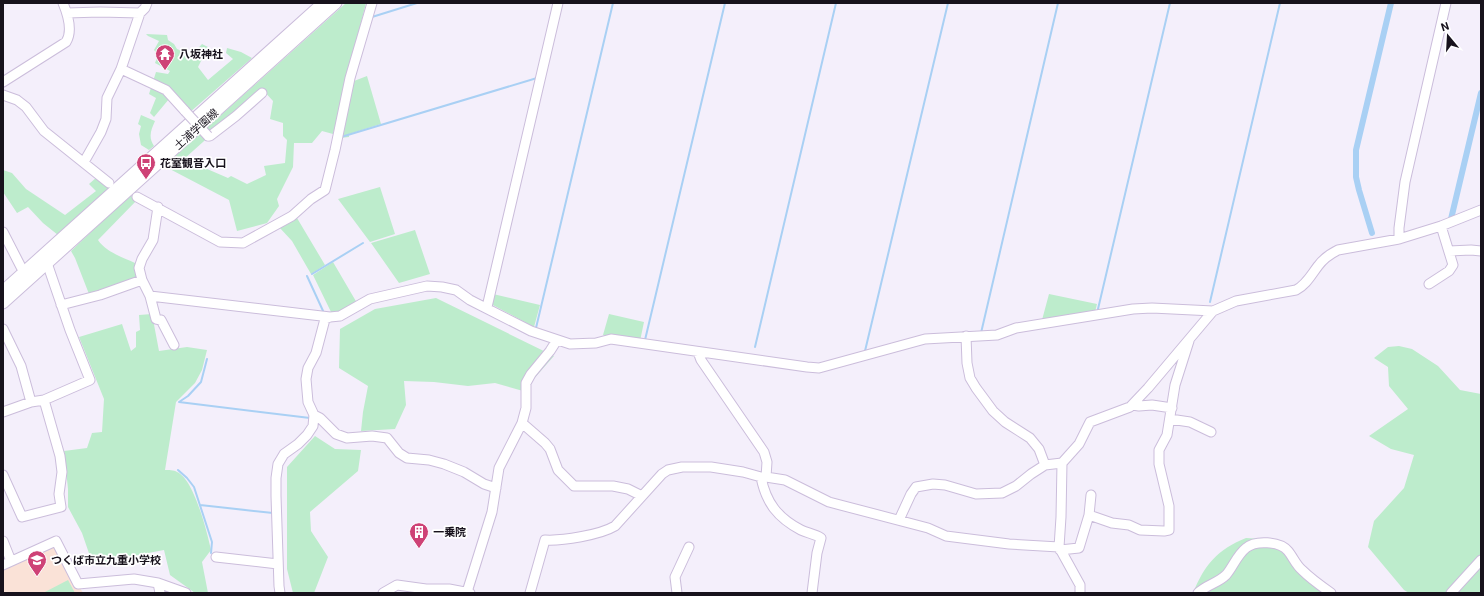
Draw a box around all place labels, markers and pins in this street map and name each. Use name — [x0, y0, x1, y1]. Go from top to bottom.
temple icon: 八坂神社 — [154, 43, 176, 71]
place label: 八坂神社 — [179, 48, 223, 61]
bus stop icon: 花室観音入口 — [135, 152, 157, 180]
place label: 花室観音入口 — [160, 157, 226, 170]
building icon: 一乗院 — [408, 521, 430, 549]
place label: 一乗院 — [433, 526, 466, 539]
school or university icon: つくば市立九重小学校 — [26, 549, 48, 577]
place label: つくば市立九重小学校 — [51, 554, 161, 567]

